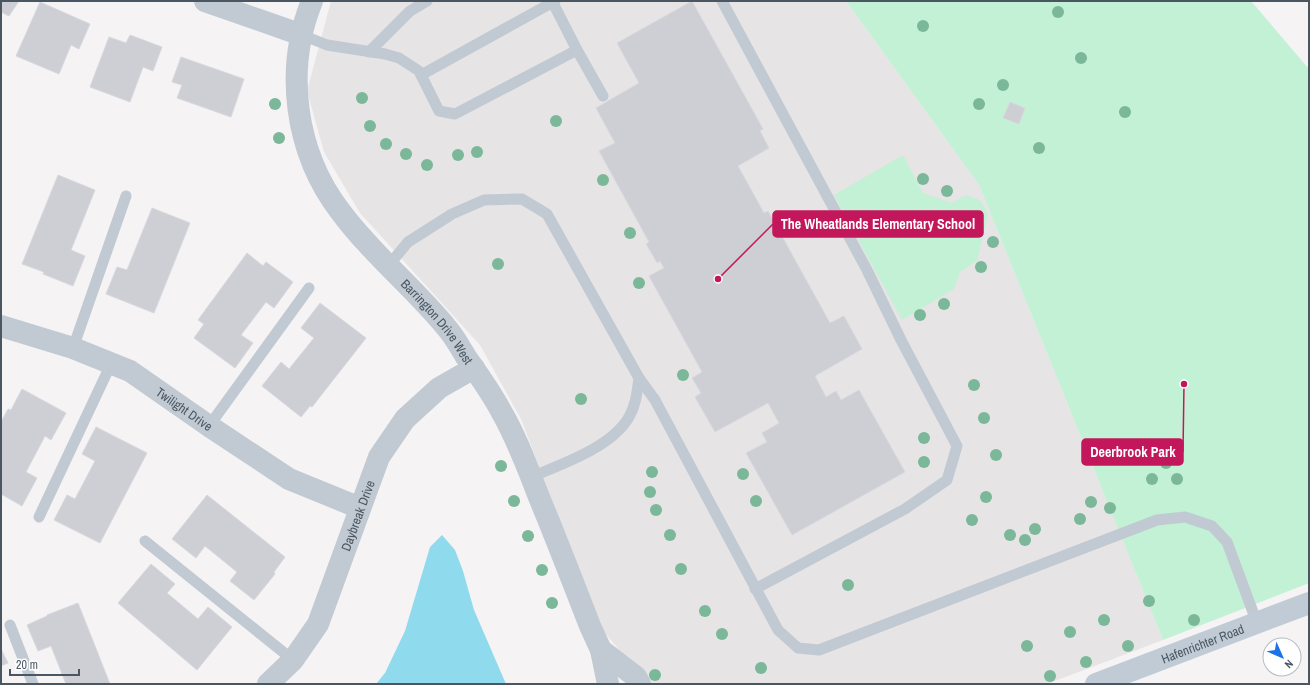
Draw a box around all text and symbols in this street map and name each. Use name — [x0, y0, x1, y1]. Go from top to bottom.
callout: The Wheatlands Elementary School — [773, 211, 983, 237]
text: The Wheatlands Elementary School — [781, 215, 975, 233]
street label: Barrington Drive West — [398, 275, 477, 368]
street label: Twilight Drive — [153, 383, 216, 435]
callout: Deerbrook Park — [1082, 439, 1183, 465]
text: Deerbrook Park — [1090, 443, 1176, 461]
street label: Daybreak Drive — [337, 478, 378, 553]
street label: Hafenrichter Road — [1159, 620, 1246, 667]
north arrow — [1262, 637, 1302, 677]
scale bar — [10, 651, 79, 677]
text: 20 m — [16, 657, 38, 673]
text: N — [1282, 657, 1296, 671]

